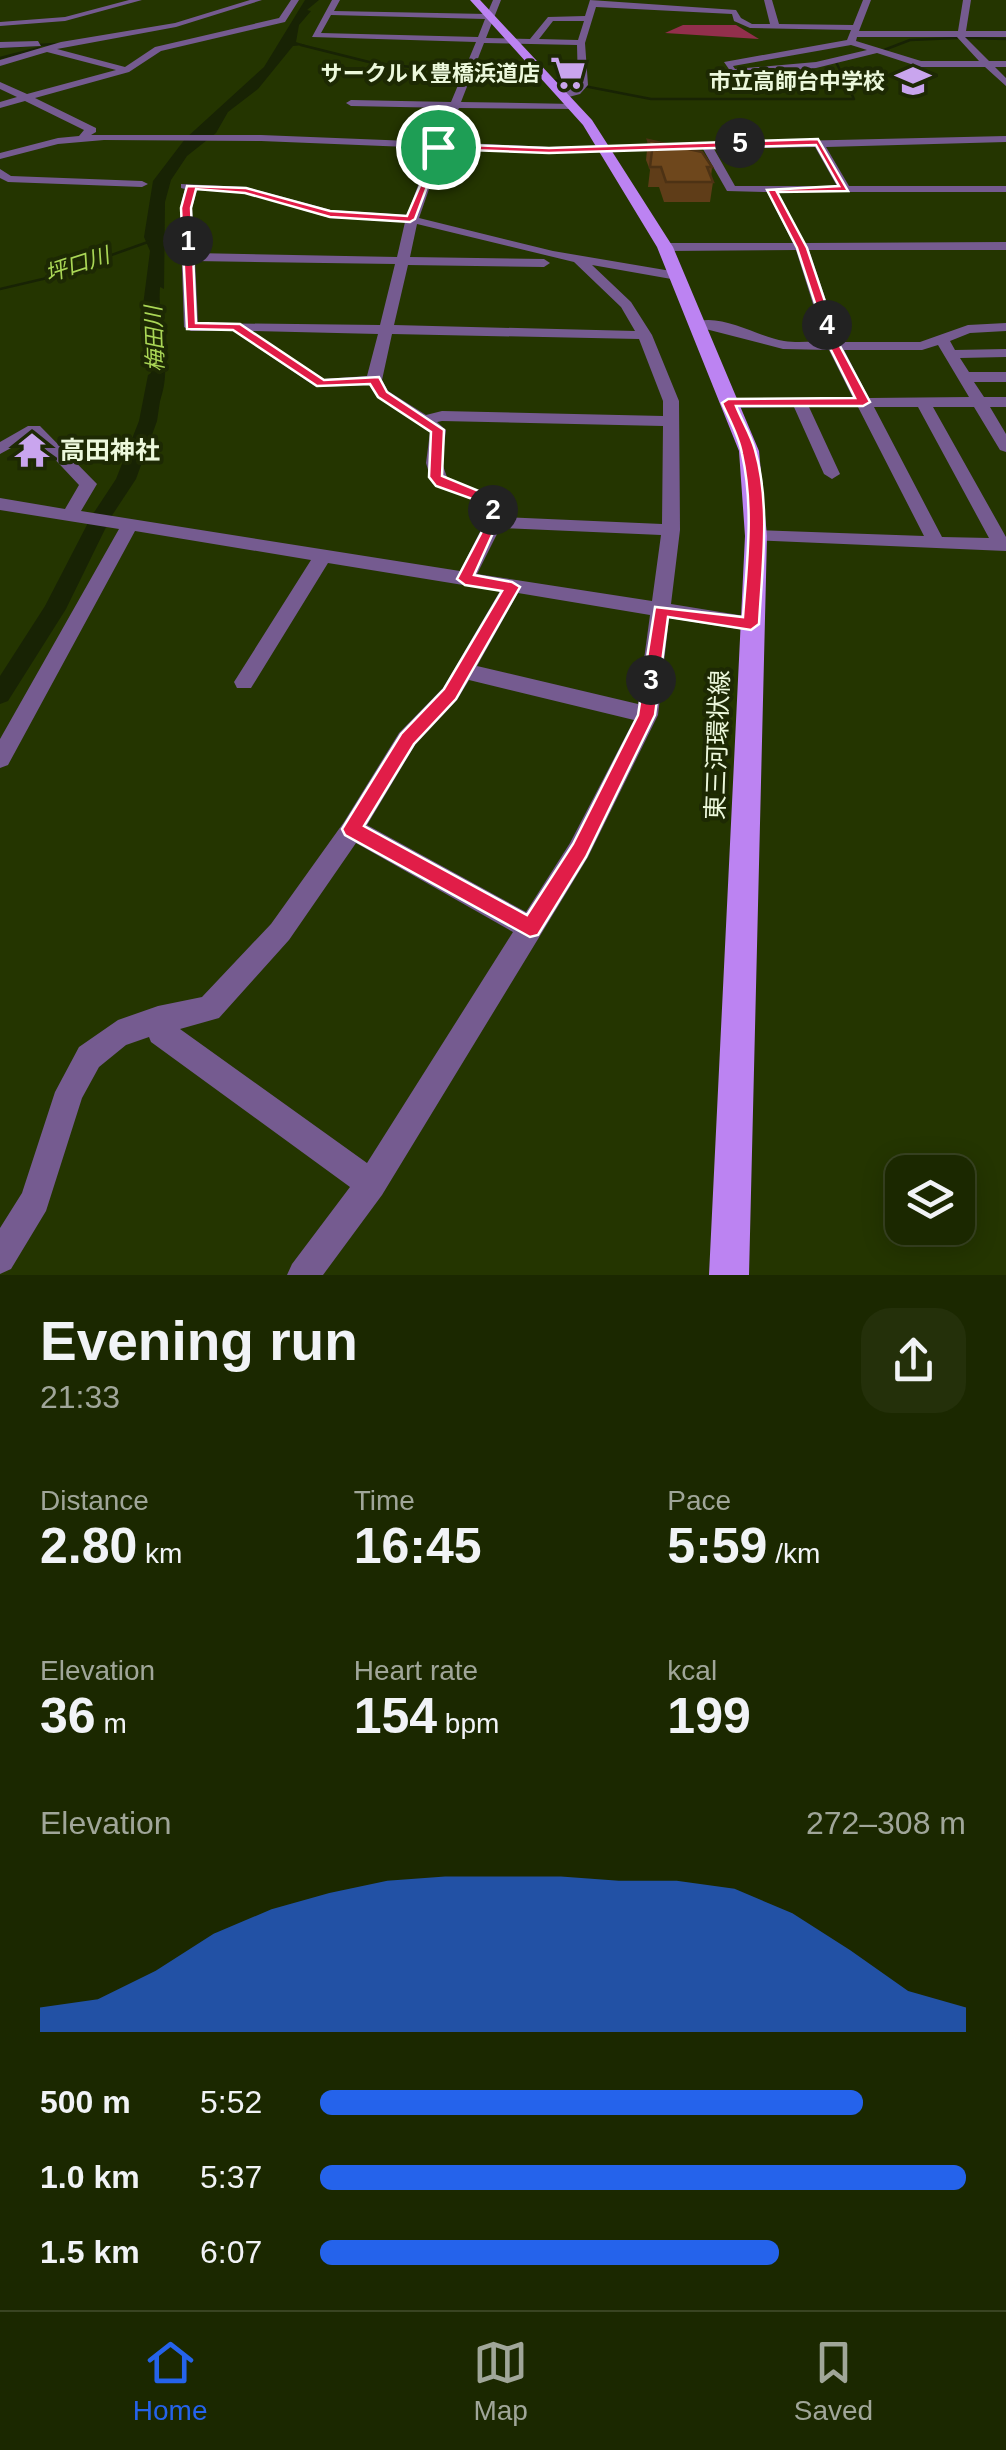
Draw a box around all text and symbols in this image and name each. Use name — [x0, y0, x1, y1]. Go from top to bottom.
supermarket icon: サークルＫ豊橋浜道店 — [549, 54, 587, 92]
place label: サークルＫ豊橋浜道店 — [321, 61, 540, 86]
school or university icon: 市立高師台中学校 — [894, 62, 932, 100]
place label: 市立高師台中学校 — [709, 69, 885, 94]
pin — [396, 105, 481, 190]
pin: 5 — [715, 118, 765, 168]
icon: arrive — [411, 120, 466, 175]
text: 5 — [732, 127, 748, 158]
pin: 1 — [163, 216, 213, 266]
text: 1 — [180, 225, 196, 256]
water label: 坪口川 — [42, 242, 114, 287]
pin: 4 — [802, 300, 852, 350]
water label: 梅田川 — [141, 304, 168, 372]
text: 4 — [819, 309, 835, 340]
temple icon: 高田神社 — [13, 431, 51, 469]
place label: 高田神社 — [60, 436, 160, 464]
pin: 2 — [468, 485, 518, 535]
text: 2 — [485, 494, 501, 525]
pin: 3 — [626, 655, 676, 705]
text: 3 — [643, 664, 659, 695]
street label: 東三河環状線 — [700, 670, 734, 820]
map controls — [885, 1155, 975, 1245]
button: layers — [885, 1155, 975, 1245]
button: share — [861, 1308, 966, 1413]
text: Evening run — [40, 1310, 358, 1372]
text: 21:33 — [40, 1379, 120, 1415]
text: Distance — [40, 1485, 149, 1516]
text: Time — [354, 1485, 415, 1516]
text: Pace — [667, 1485, 731, 1516]
text: 2.80 — [40, 1518, 137, 1574]
text: 16:45 — [354, 1518, 482, 1574]
text: 5:59 — [667, 1518, 767, 1574]
text: km — [137, 1538, 182, 1569]
text: /km — [767, 1538, 820, 1569]
text: Elevation — [40, 1655, 155, 1686]
text: Heart rate — [354, 1655, 478, 1686]
text: kcal — [667, 1655, 717, 1686]
text: 36 — [40, 1688, 96, 1744]
text: 154 — [354, 1688, 437, 1744]
text: 199 — [667, 1688, 751, 1744]
text: m — [96, 1708, 127, 1739]
text: bpm — [437, 1708, 499, 1739]
text: Elevation — [40, 1805, 172, 1841]
text: 272–308 m — [806, 1805, 966, 1841]
text: 500 m — [40, 2084, 131, 2120]
text: 5:52 — [200, 2084, 262, 2120]
text: 1.0 km — [40, 2159, 140, 2195]
text: 5:37 — [200, 2159, 262, 2195]
text: 1.5 km — [40, 2234, 140, 2270]
text: 6:07 — [200, 2234, 262, 2270]
tab: Home — [133, 2335, 208, 2427]
tab: Map — [473, 2335, 528, 2427]
tab: Saved — [794, 2335, 873, 2427]

